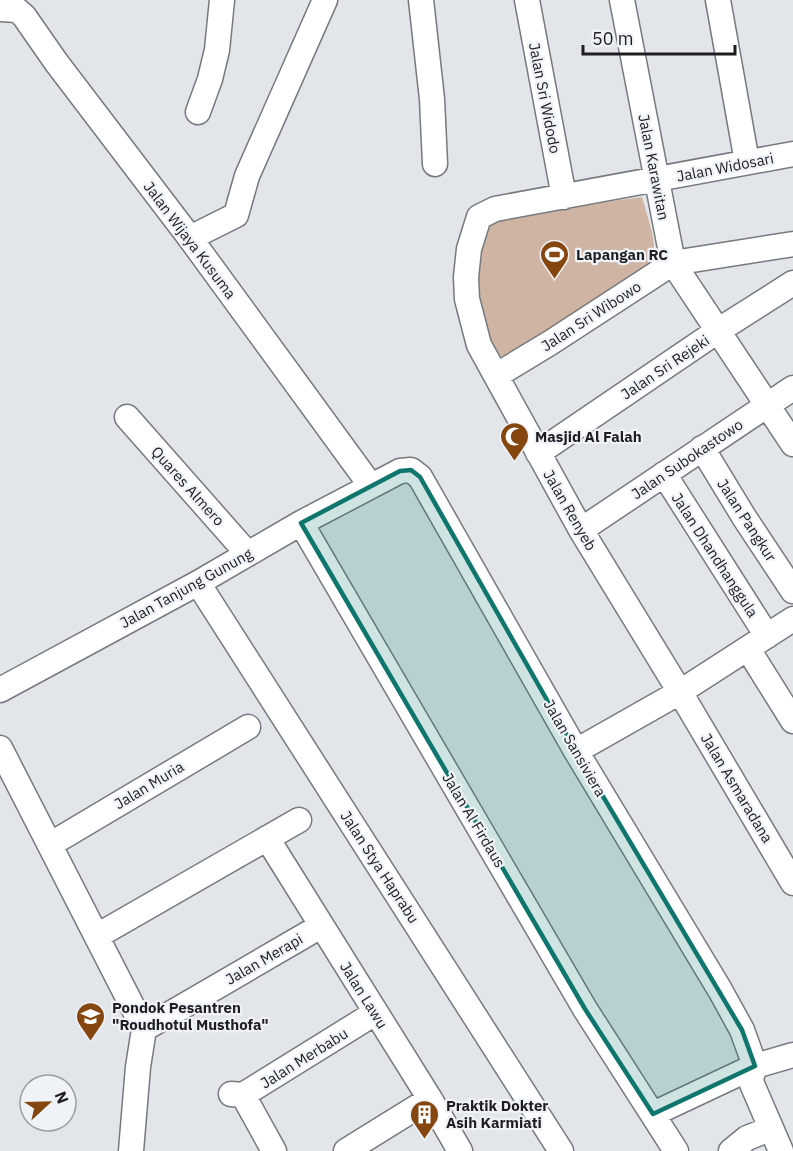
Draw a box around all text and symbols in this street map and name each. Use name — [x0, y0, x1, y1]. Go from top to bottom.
scale bar — [583, 18, 734, 56]
text: 50 m — [592, 27, 634, 50]
street label: Jalan Sri Widodo — [525, 41, 565, 155]
street label: Jalan Karawitan — [634, 112, 674, 222]
street label: Jalan Widosari — [675, 148, 775, 186]
street label: Jalan Wijaya Kusuma — [140, 177, 240, 303]
sports icon: Lapangan RC — [539, 238, 571, 280]
place label: Lapangan RC — [576, 245, 668, 264]
street label: Jalan Sri Wibowo — [537, 277, 645, 355]
street label: Jalan Sri Rejeki — [617, 330, 713, 404]
street label: Jalan Subokastowo — [628, 415, 746, 503]
mosque icon: Masjid Al Falah — [498, 420, 530, 462]
place label: Masjid Al Falah — [535, 427, 642, 446]
street label: Quares Almero — [147, 442, 229, 530]
street label: Jalan Renyeb — [539, 466, 601, 554]
street label: Jalan Pangkur — [713, 475, 781, 565]
street label: Jalan Dhandhanggula — [668, 489, 762, 621]
street label: Jalan Tanjung Gunung — [116, 544, 256, 632]
street label: Jalan Sansiviera — [540, 696, 610, 800]
street label: Jalan Asmaradana — [697, 730, 777, 846]
street label: Jalan Muria — [111, 757, 187, 813]
street label: Jalan Al Firdaus — [438, 769, 510, 871]
street label: Jalan Stya Haprabu — [336, 807, 424, 927]
street label: Jalan Merapi — [222, 929, 306, 989]
street label: Jalan Lawu — [336, 958, 392, 1032]
place label: Pondok Pesantren "Roudhotul Musthofa" — [112, 998, 269, 1034]
school or university icon: Pondok Pesantren "Roudhotul Musthofa" — [75, 1000, 107, 1042]
street label: Jalan Merbabu — [257, 1024, 351, 1092]
north arrow — [18, 1073, 78, 1133]
text: N — [50, 1088, 73, 1107]
place label: Praktik Dokter Asih Karmiati — [446, 1096, 548, 1132]
building icon: Praktik Dokter Asih Karmiati — [409, 1098, 441, 1140]

